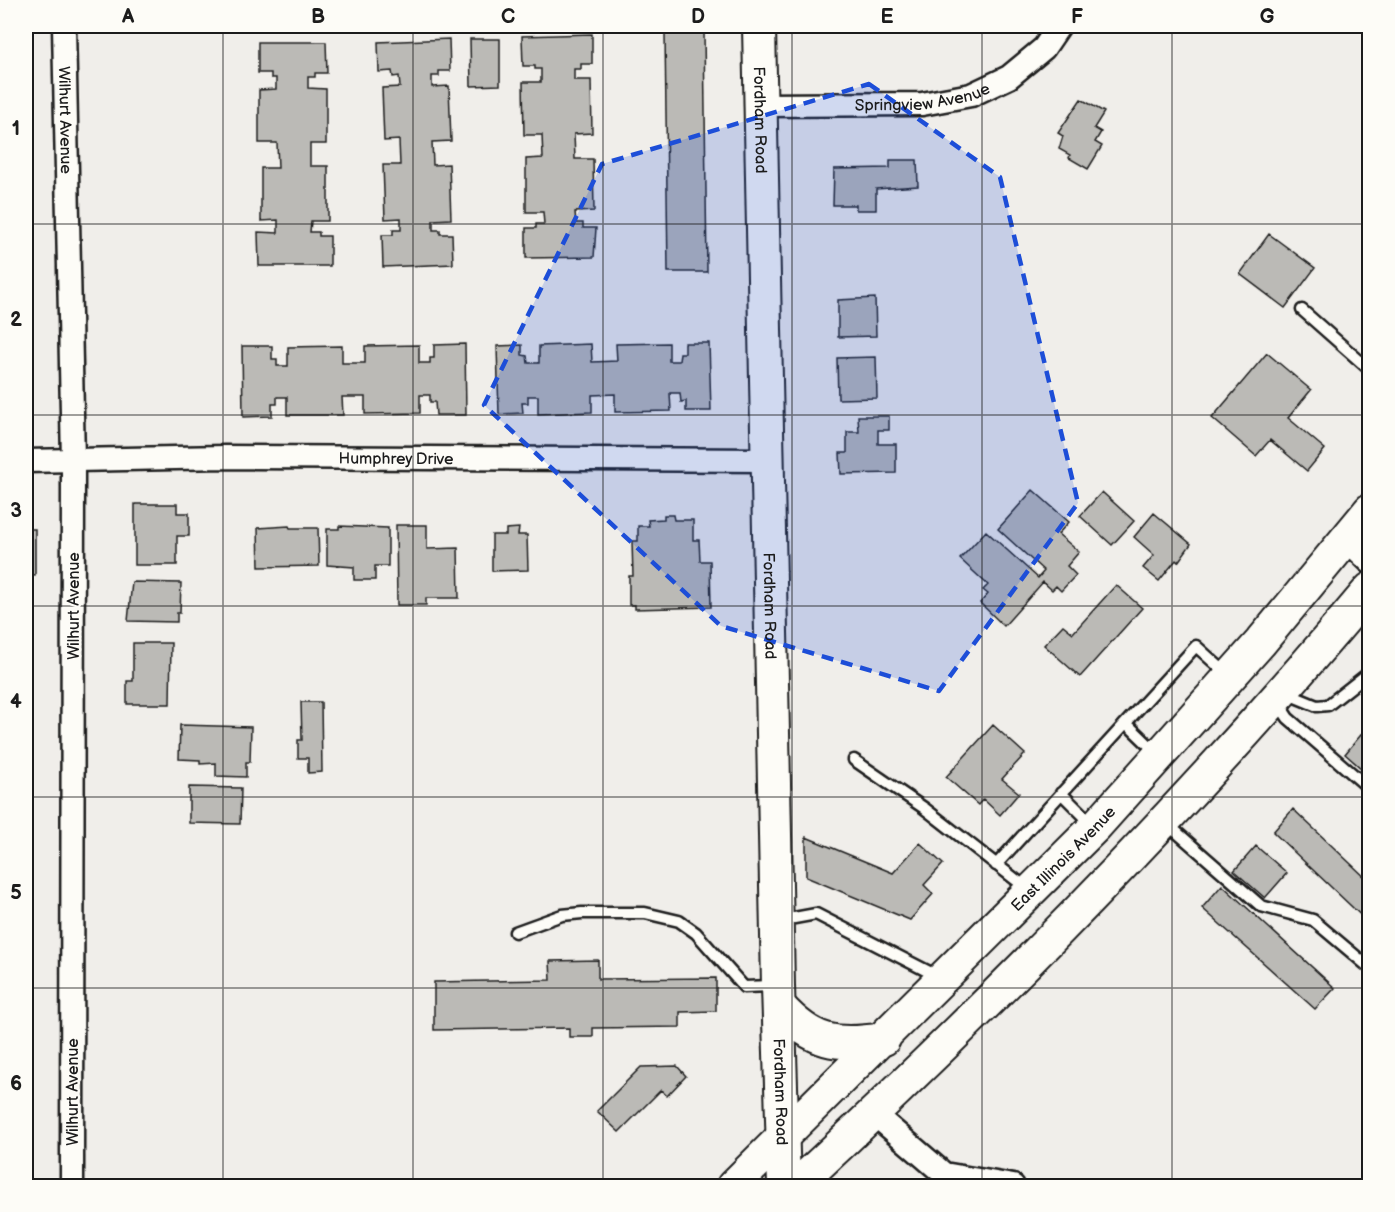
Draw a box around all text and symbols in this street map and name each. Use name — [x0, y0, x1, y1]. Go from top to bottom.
text: A — [121, 5, 135, 29]
text: B — [311, 5, 325, 29]
text: C — [501, 5, 515, 29]
text: D — [691, 5, 705, 29]
text: E — [881, 5, 894, 29]
text: F — [1071, 5, 1083, 29]
text: G — [1260, 5, 1275, 29]
street label: Wilhurt Avenue — [54, 66, 75, 175]
street label: Fordham Road — [749, 66, 770, 174]
street label: Springview Avenue — [855, 79, 994, 115]
text: 1 — [12, 117, 20, 141]
text: 2 — [10, 308, 22, 332]
street label: Humphrey Drive — [338, 450, 454, 469]
text: 3 — [10, 499, 22, 523]
street label: Wilhurt Avenue — [65, 552, 84, 660]
street label: Fordham Road — [758, 552, 780, 660]
text: 4 — [10, 690, 22, 714]
street label: East Illinois Avenue — [1008, 802, 1121, 916]
text: 5 — [10, 881, 22, 905]
street label: Wilhurt Avenue — [64, 1038, 83, 1146]
street label: Fordham Road — [769, 1038, 791, 1146]
text: 6 — [10, 1072, 22, 1096]

